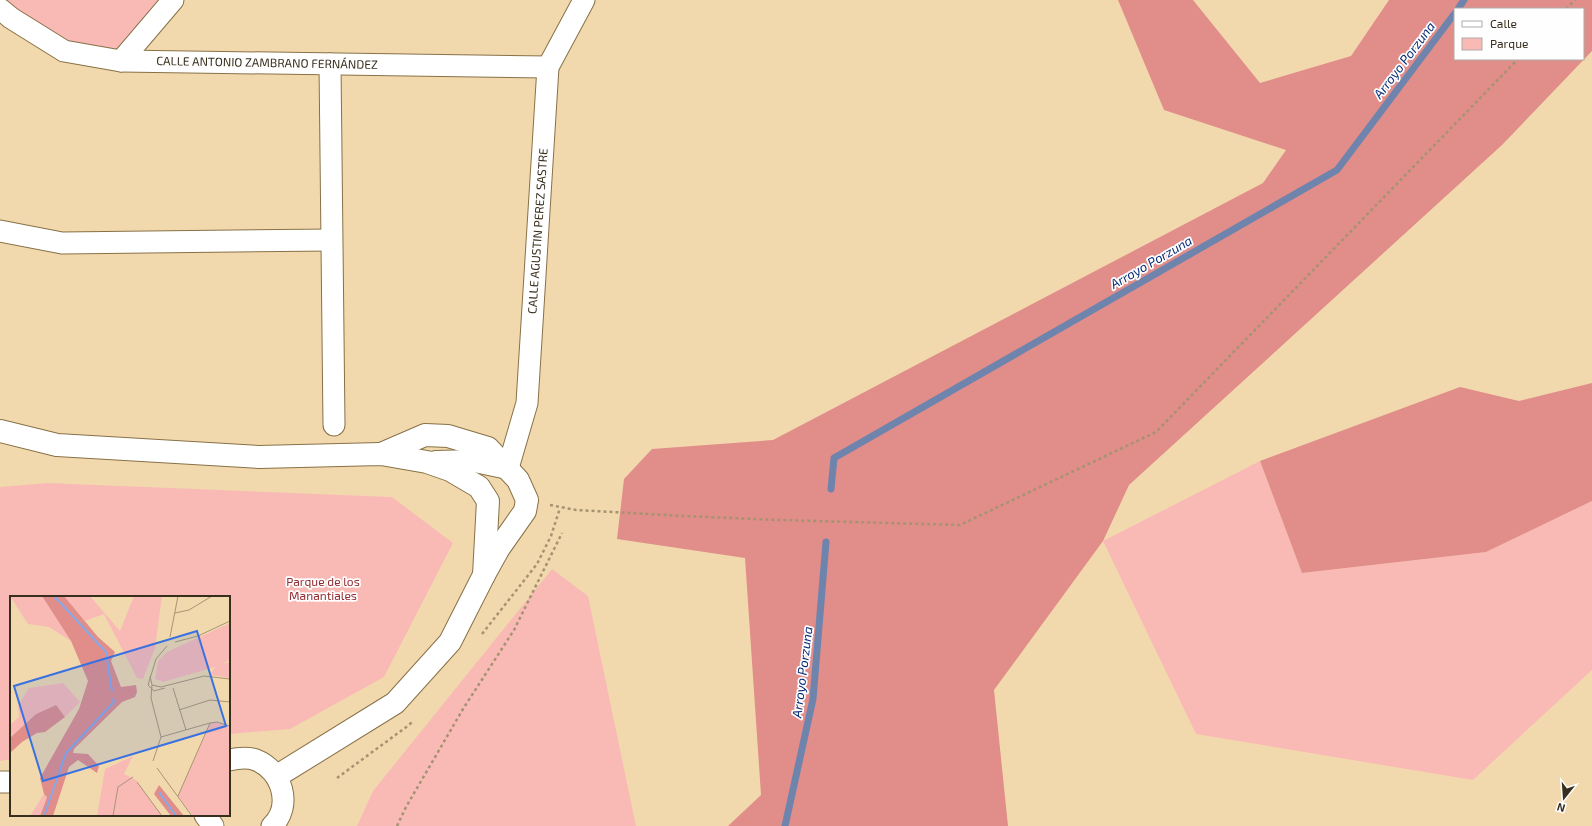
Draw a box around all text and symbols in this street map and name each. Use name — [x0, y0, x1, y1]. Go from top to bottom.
legend — [1454, 8, 1584, 60]
text: Calle — [1490, 16, 1517, 30]
water label: Arroyo Porzuna — [1369, 19, 1438, 102]
text: Parque — [1490, 36, 1528, 50]
street label: CALLE ANTONIO ZAMBRANO FERNÁNDEZ — [156, 53, 378, 71]
street label: CALLE AGUSTIN PEREZ SASTRE — [524, 147, 550, 314]
water label: Arroyo Porzuna — [1106, 232, 1195, 292]
park label: Parque de los Manantiales — [286, 574, 360, 602]
inset map — [10, 596, 230, 816]
water label: Arroyo Porzuna — [788, 625, 816, 720]
north arrow — [1544, 778, 1584, 818]
text: N — [1555, 801, 1567, 815]

